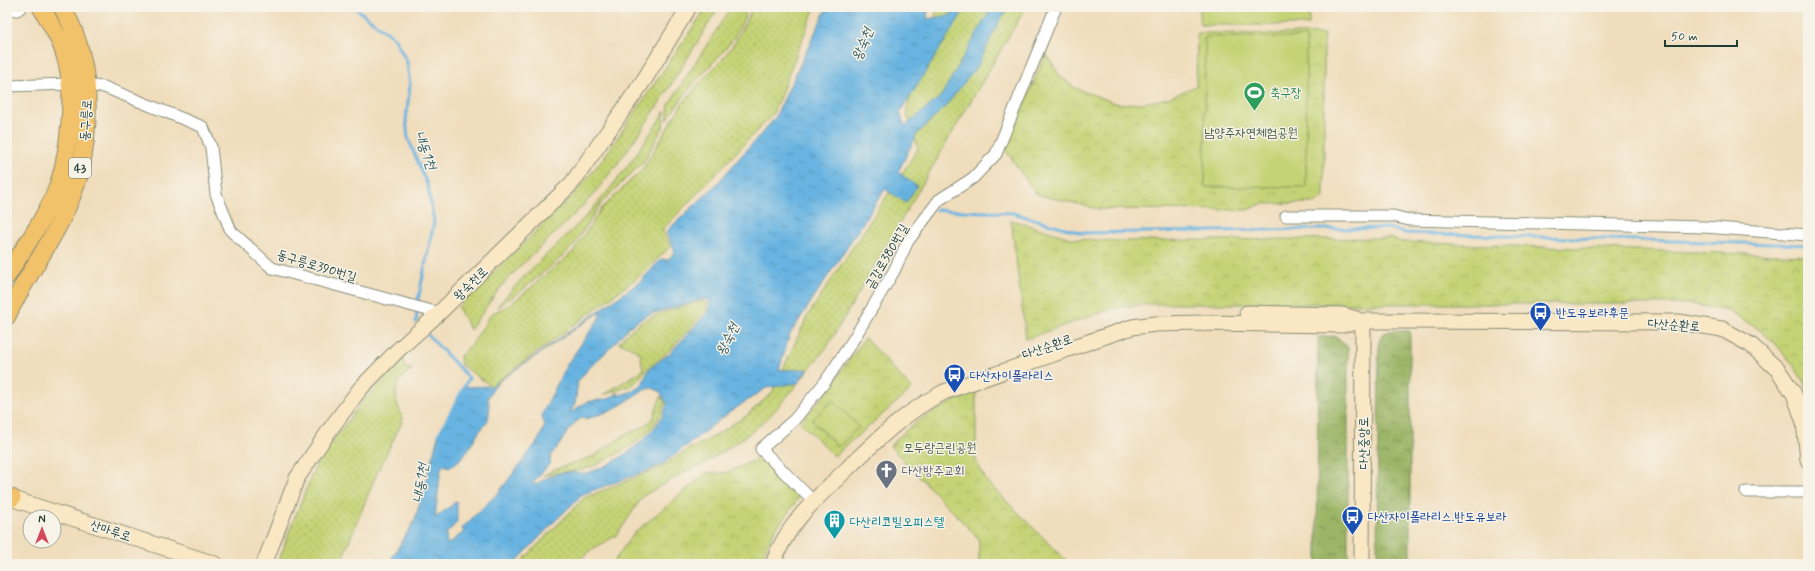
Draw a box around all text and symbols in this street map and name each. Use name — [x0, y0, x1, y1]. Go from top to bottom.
scale bar — [1665, 22, 1737, 48]
water label: 왕숙천 — [848, 24, 878, 63]
text: 50 m — [1671, 29, 1698, 45]
sports icon: 축구장 — [1242, 79, 1268, 112]
place label: 축구장 — [1270, 85, 1301, 102]
street label: 동구릉로 — [77, 99, 96, 142]
park label: 남양주자연체험공원 — [1204, 125, 1298, 142]
water label: 내동1천 — [410, 128, 441, 174]
road number: 43 — [69, 158, 91, 178]
street label: 금강로380번길 — [862, 221, 913, 293]
street label: 동구릉로390번길 — [275, 246, 358, 287]
street label: 왕숙천로 — [450, 263, 492, 305]
bus stop icon: 반도유보라후문 — [1528, 299, 1554, 332]
place label: 반도유보라후문 — [1556, 305, 1629, 322]
street label: 다산순환로 — [1647, 315, 1701, 336]
water label: 왕숙천 — [712, 319, 744, 359]
street label: 다산순환로 — [1020, 331, 1075, 364]
bus stop icon: 다산자이폴라리스 — [942, 362, 968, 395]
place label: 다산자이폴라리스 — [970, 368, 1054, 385]
street label: 다산중앙로 — [1356, 417, 1373, 469]
park label: 모두랑근린공원 — [903, 440, 977, 457]
church icon: 다산방주교회 — [874, 457, 900, 490]
water label: 내동1천 — [409, 460, 433, 504]
place label: 다산방주교회 — [902, 463, 965, 480]
bus stop icon: 다산자이폴라리스.반도유보라 — [1339, 503, 1365, 536]
building icon: 다산리코빌오피스텔 — [821, 508, 847, 541]
north arrow — [22, 509, 62, 549]
place label: 다산자이폴라리스.반도유보라 — [1368, 509, 1507, 526]
text: N — [38, 513, 46, 527]
place label: 다산리코빌오피스텔 — [850, 514, 945, 531]
street label: 산마루로 — [88, 517, 133, 546]

